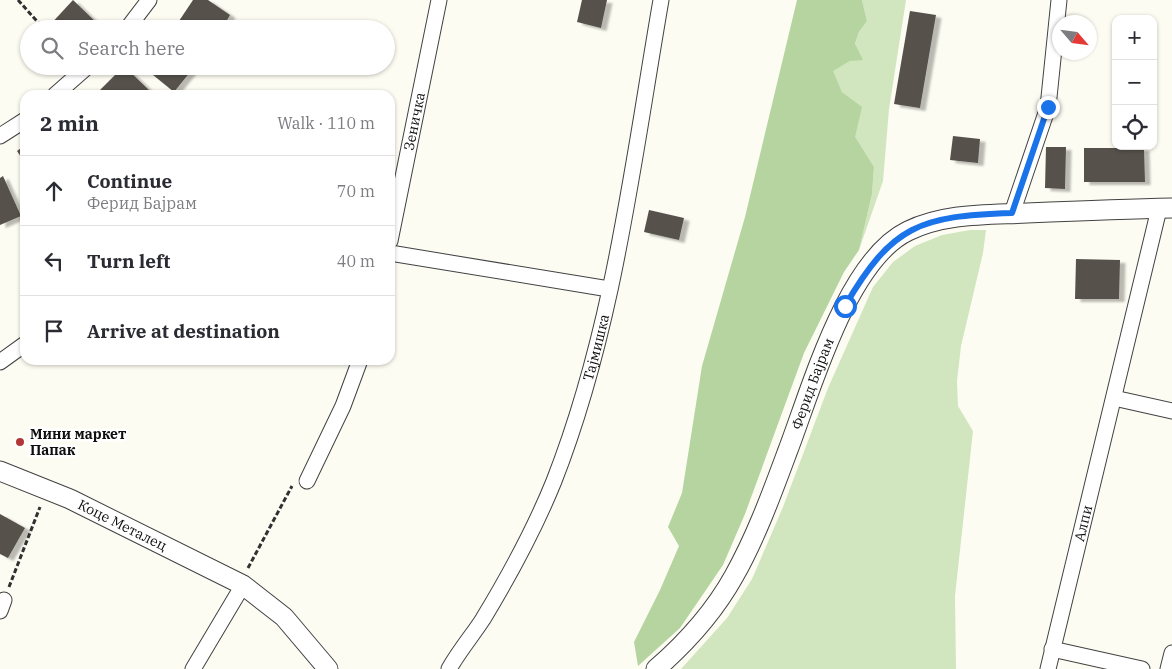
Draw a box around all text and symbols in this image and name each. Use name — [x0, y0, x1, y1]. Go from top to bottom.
north arrow — [1052, 15, 1097, 60]
map controls — [1112, 15, 1157, 150]
button: + — [1112, 15, 1157, 60]
search box — [20, 20, 395, 75]
icon: search — [38, 34, 66, 62]
text: Search here — [78, 36, 185, 60]
button: − — [1112, 60, 1157, 105]
street label: Зеничка — [400, 90, 429, 152]
route end — [1037, 96, 1060, 119]
button: locate — [1112, 105, 1157, 150]
text: 2 min — [40, 109, 99, 137]
text: Walk · 110 m — [277, 113, 375, 133]
text: Continue — [87, 169, 172, 193]
icon: ahead — [40, 177, 68, 205]
text: 70 m — [337, 181, 375, 201]
text: Ферид Бајрам — [87, 193, 197, 213]
icon: left — [40, 247, 68, 275]
text: Turn left — [87, 249, 170, 273]
text: 40 m — [337, 251, 375, 271]
route start — [834, 295, 857, 318]
street label: Тајмишка — [579, 312, 613, 383]
icon: arrive — [40, 317, 68, 345]
text: Arrive at destination — [87, 319, 280, 343]
street label: Ферид Бајрам — [787, 335, 838, 432]
place label: Мини маркет Папак — [30, 425, 126, 459]
marker: Мини маркет Папак — [14, 436, 26, 448]
street label: Коце Металец — [75, 495, 170, 555]
street label: Алпи — [1070, 503, 1096, 543]

